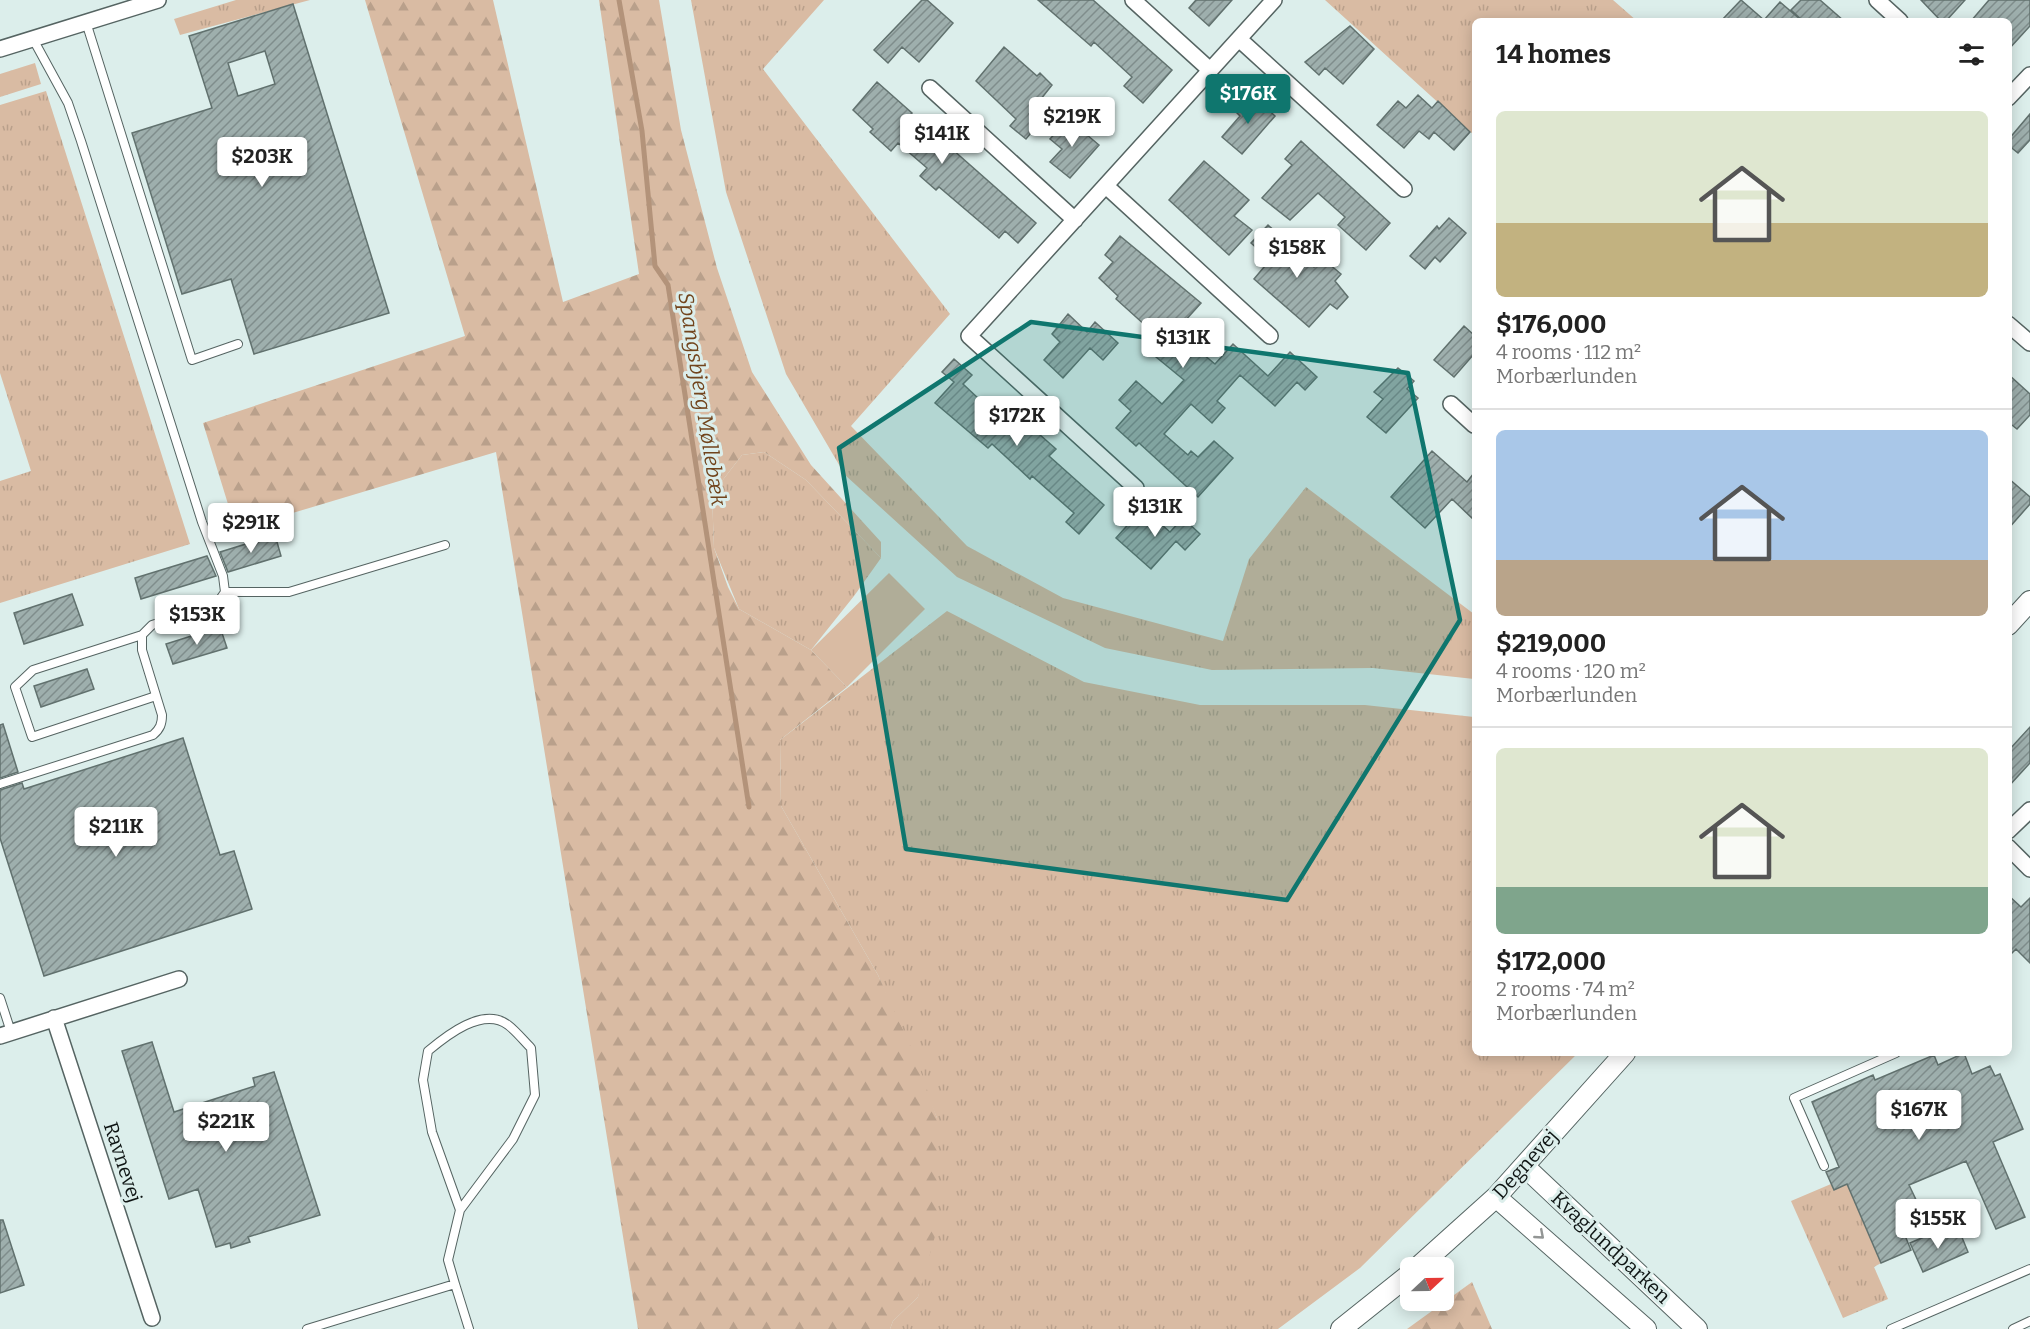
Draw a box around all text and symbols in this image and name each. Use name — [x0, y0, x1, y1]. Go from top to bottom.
icon: filters — [1955, 38, 1988, 71]
text: 14 homes — [1496, 39, 1611, 70]
pin: $176K — [1206, 74, 1290, 125]
text: $176K — [1219, 81, 1277, 105]
pin: $219K — [1030, 97, 1114, 148]
text: $219K — [1043, 104, 1101, 128]
pin: $141K — [900, 114, 984, 165]
text: $141K — [914, 121, 970, 145]
pin: $203K — [220, 137, 304, 188]
text: $203K — [231, 144, 293, 168]
icon: home — [1688, 150, 1796, 258]
pin: $158K — [1255, 228, 1339, 279]
text: $158K — [1268, 235, 1326, 259]
water label: Spangsbjerg Møllebæk — [672, 290, 732, 508]
text: $176,000 — [1496, 309, 1606, 340]
pin: $131K — [1141, 318, 1225, 369]
text: $131K — [1155, 325, 1211, 349]
text: 4 rooms · 112 m² — [1496, 340, 1641, 364]
text: Morbærlunden — [1496, 364, 1637, 388]
pin: $172K — [975, 396, 1059, 447]
text: $172K — [989, 403, 1045, 427]
icon: home — [1688, 469, 1796, 577]
pin: $131K — [1113, 487, 1197, 538]
text: $131K — [1127, 494, 1183, 518]
pin: $291K — [209, 503, 293, 554]
text: $291K — [222, 510, 280, 534]
pin: $153K — [155, 595, 239, 646]
text: $153K — [169, 602, 225, 626]
text: $219,000 — [1496, 628, 1606, 659]
text: 4 rooms · 120 m² — [1496, 659, 1646, 683]
text: Morbærlunden — [1496, 683, 1637, 707]
icon: home — [1688, 787, 1796, 895]
pin: $211K — [74, 807, 158, 858]
text: $211K — [88, 814, 144, 838]
text: $172,000 — [1496, 946, 1606, 977]
text: 2 rooms · 74 m² — [1496, 977, 1635, 1001]
text: Morbærlunden — [1496, 1001, 1637, 1025]
pin: $167K — [1877, 1090, 1961, 1141]
text: $167K — [1890, 1097, 1948, 1121]
pin: $221K — [184, 1102, 268, 1153]
text: $221K — [197, 1109, 255, 1133]
street label: Ravnevej — [98, 1119, 147, 1206]
street label: Degnevej — [1487, 1124, 1563, 1204]
street label: Kvaglundparken — [1547, 1186, 1676, 1308]
pin: $155K — [1896, 1199, 1980, 1250]
text: $155K — [1910, 1206, 1966, 1230]
one-way arrow — [1533, 1228, 1544, 1239]
north arrow — [1400, 1257, 1454, 1311]
map controls — [1400, 1257, 1454, 1311]

